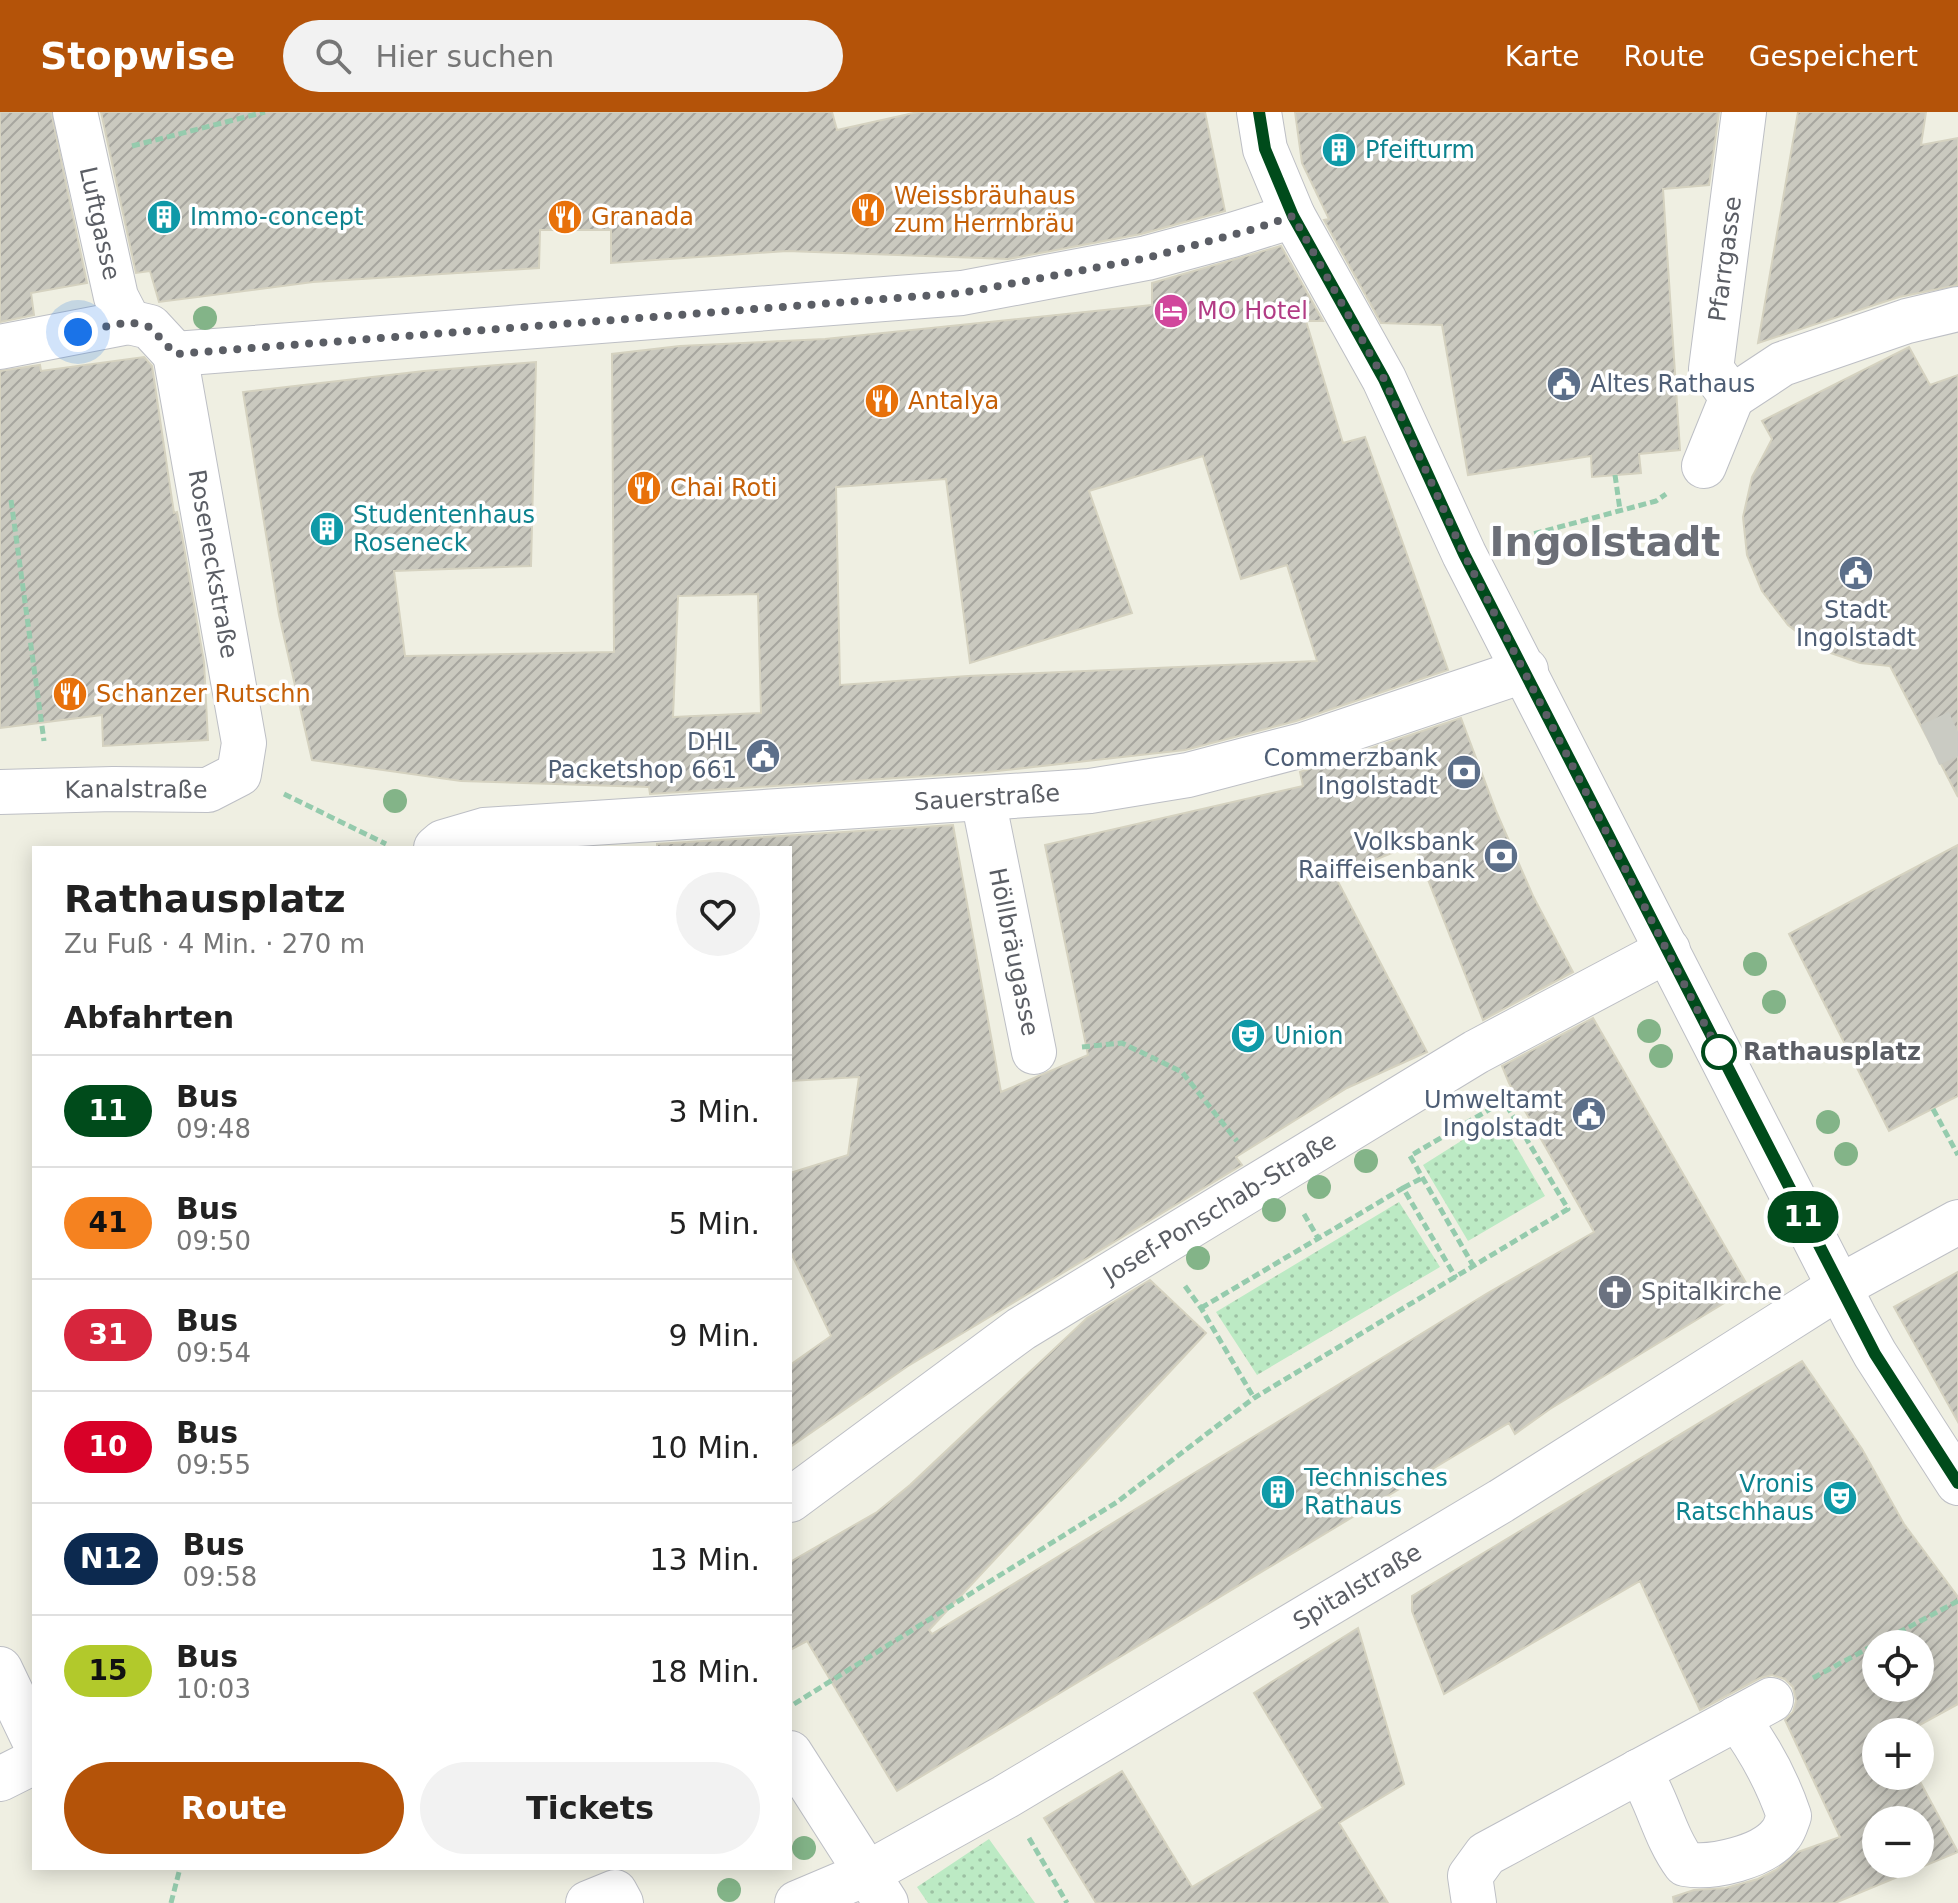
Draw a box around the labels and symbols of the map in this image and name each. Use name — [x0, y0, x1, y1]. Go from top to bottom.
building icon: Pfeifturm — [1320, 131, 1358, 169]
place label: Pfeifturm — [1365, 136, 1475, 164]
street label: Luftgasse — [74, 164, 126, 283]
place label: Weissbräuhaus zum Herrnbräu — [894, 182, 1075, 238]
restaurant icon: Weissbräuhaus zum Herrnbräu — [849, 191, 887, 229]
street label: Pfarrgasse — [1703, 194, 1747, 323]
building icon: Immo-concept — [145, 198, 183, 236]
restaurant icon: Granada — [546, 198, 584, 236]
place label: Immo-concept — [190, 203, 363, 231]
place label: Granada — [591, 203, 694, 231]
hotel icon: MO Hotel — [1152, 292, 1190, 330]
place label: MO Hotel — [1197, 297, 1308, 325]
your location — [58, 312, 98, 352]
public building icon: Altes Rathaus — [1545, 365, 1583, 403]
place label: Altes Rathaus — [1590, 370, 1755, 398]
restaurant icon: Antalya — [863, 382, 901, 420]
place label: Antalya — [908, 387, 999, 415]
street label: Roseneckstraße — [183, 468, 243, 660]
restaurant icon: Chai Roti — [625, 469, 663, 507]
place label: Chai Roti — [670, 474, 777, 502]
place label: Studentenhaus Roseneck — [353, 501, 535, 557]
building icon: Studentenhaus Roseneck — [308, 510, 346, 548]
district label: Ingolstadt — [1490, 519, 1720, 565]
public building icon: Stadt Ingolstadt — [1837, 554, 1875, 592]
place label: Stadt Ingolstadt — [1796, 596, 1916, 652]
restaurant icon: Schanzer Rutschn — [51, 675, 89, 713]
place label: Schanzer Rutschn — [96, 680, 311, 708]
place label: DHL Packetshop 661 — [547, 728, 738, 784]
public building icon: DHL Packetshop 661 — [744, 737, 782, 775]
place label: Commerzbank Ingolstadt — [1264, 744, 1438, 800]
bank icon: Commerzbank Ingolstadt — [1445, 753, 1483, 791]
street label: Kanalstraße — [64, 775, 208, 804]
street label: Sauerstraße — [913, 779, 1061, 816]
place label: Volksbank Raiffeisenbank — [1298, 828, 1475, 884]
bank icon: Volksbank Raiffeisenbank — [1482, 837, 1520, 875]
street label: Höllbräugasse — [983, 865, 1044, 1038]
theatre icon: Union — [1229, 1017, 1267, 1055]
place label: Union — [1274, 1022, 1343, 1050]
marker: Rathausplatz — [1702, 1035, 1736, 1069]
place label: Rathausplatz — [1743, 1038, 1921, 1066]
place label: Umweltamt Ingolstadt — [1424, 1086, 1563, 1142]
public building icon: Umweltamt Ingolstadt — [1570, 1095, 1608, 1133]
street label: Josef-Ponschab-Straße — [1097, 1127, 1341, 1290]
line badge: 11 — [1767, 1191, 1839, 1243]
church icon: Spitalkirche — [1596, 1273, 1634, 1311]
place label: Spitalkirche — [1641, 1278, 1782, 1306]
place label: Technisches Rathaus — [1303, 1464, 1448, 1520]
place label: Vronis Ratschhaus — [1675, 1470, 1814, 1526]
building icon: Technisches Rathaus — [1259, 1473, 1297, 1511]
theatre icon: Vronis Ratschhaus — [1821, 1479, 1859, 1517]
street label: Spitalstraße — [1288, 1538, 1426, 1636]

